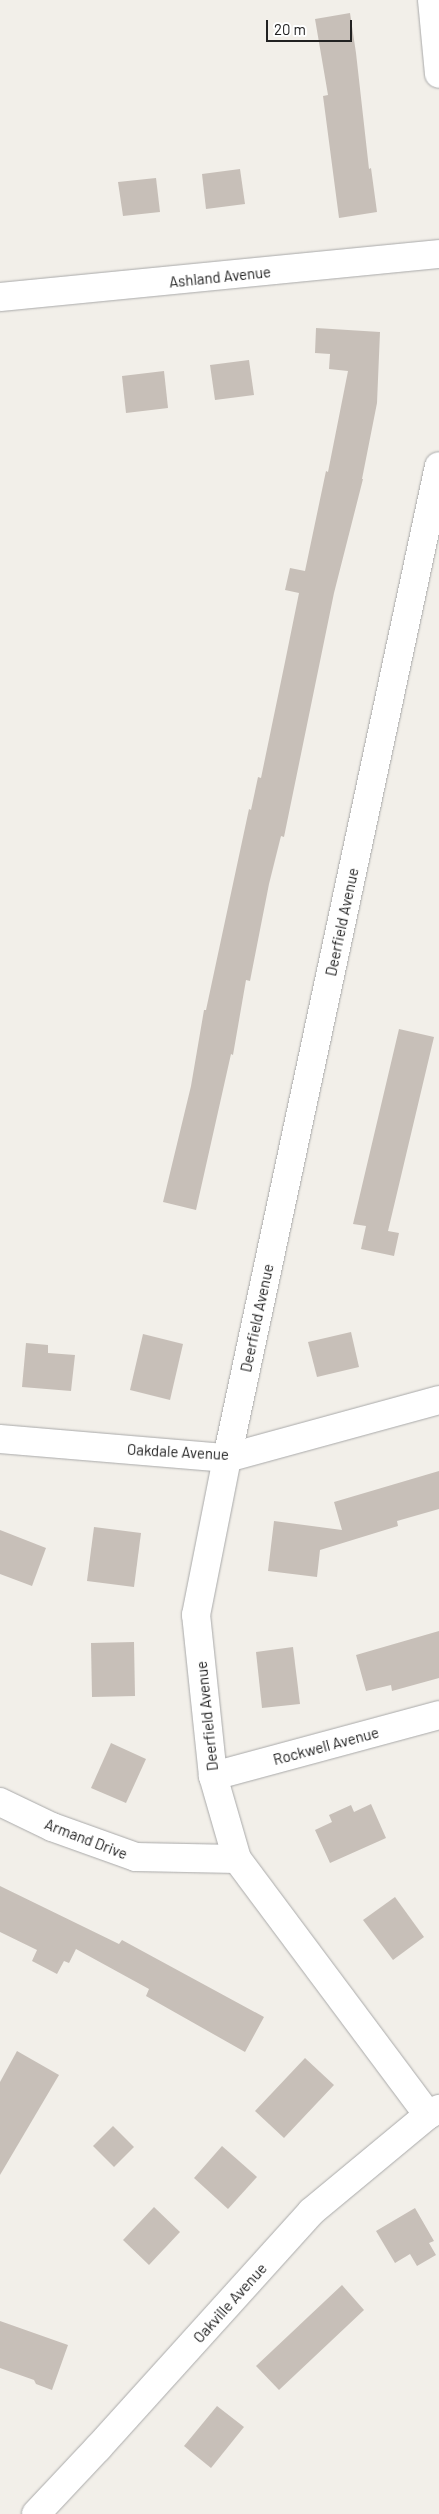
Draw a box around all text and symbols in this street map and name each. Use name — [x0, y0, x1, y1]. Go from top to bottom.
scale bar — [269, 10, 355, 42]
text: 20 m — [274, 20, 306, 38]
street label: Ashland Avenue — [168, 263, 272, 291]
street label: Deerfield Avenue — [322, 866, 362, 978]
street label: Deerfield Avenue — [237, 1262, 277, 1374]
street label: Oakdale Avenue — [127, 1440, 229, 1464]
street label: Deerfield Avenue — [192, 1660, 222, 1772]
street label: Rockwell Avenue — [271, 1723, 381, 1769]
street label: Armand Drive — [42, 1815, 130, 1863]
street label: Oakville Avenue — [190, 2259, 270, 2347]

